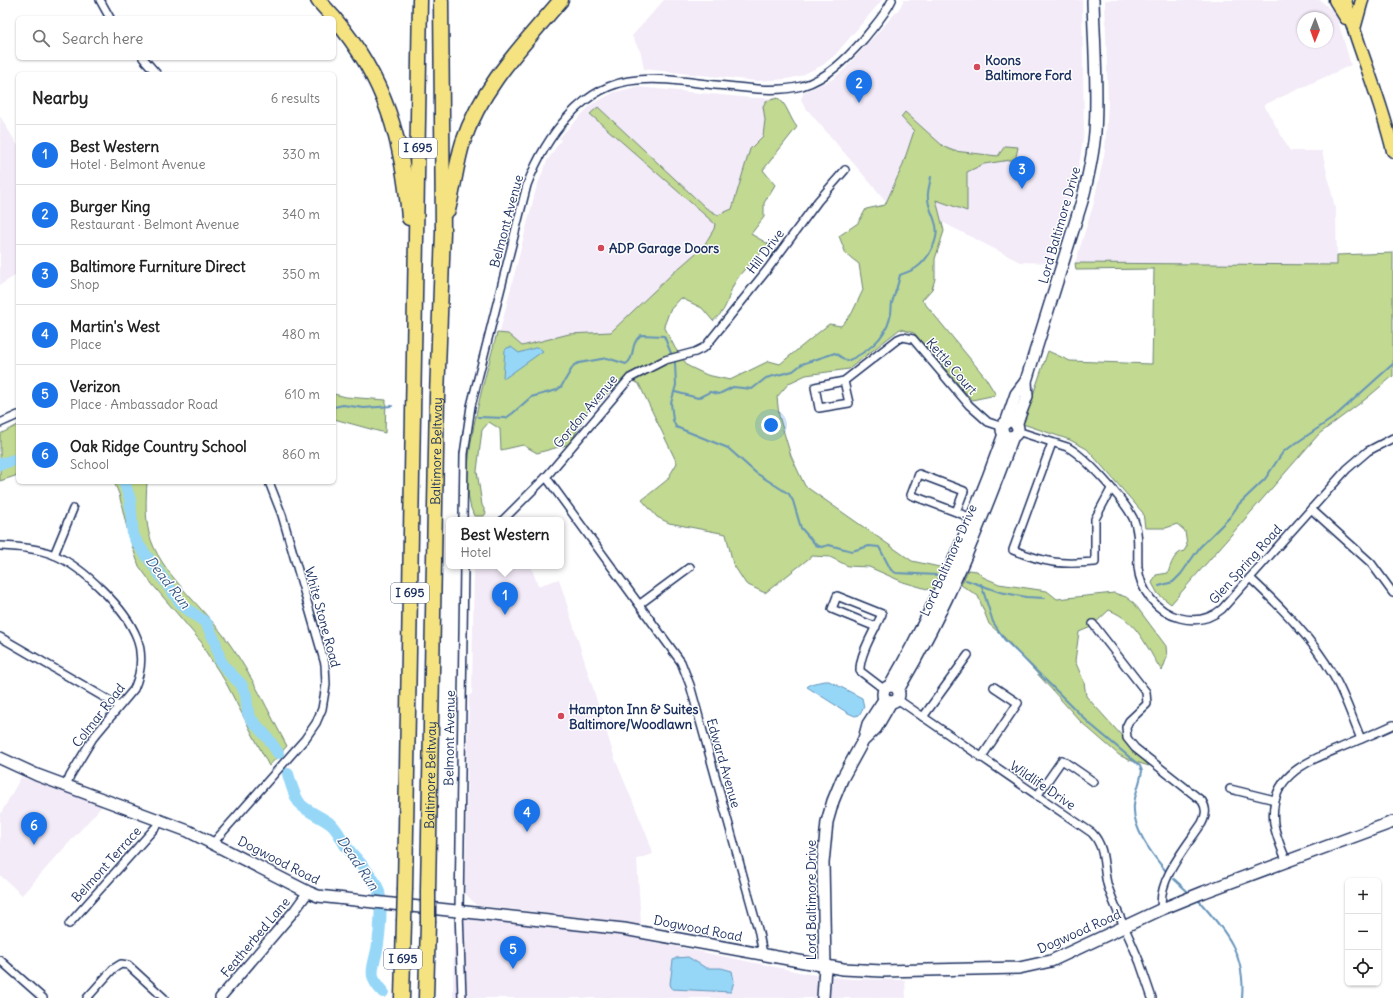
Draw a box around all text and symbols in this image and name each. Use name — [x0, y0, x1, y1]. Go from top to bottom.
north arrow — [1297, 12, 1333, 48]
search box — [16, 16, 336, 60]
icon: search — [30, 27, 52, 49]
text: Search here — [62, 29, 143, 48]
place label: Koons Baltimore Ford — [985, 52, 1072, 84]
marker: Koons Baltimore Ford — [972, 62, 982, 72]
pin: 2 — [846, 70, 872, 103]
text: Nearby — [32, 87, 88, 109]
text: 6 results — [271, 90, 320, 107]
text: Best Western — [70, 137, 159, 156]
road number: I 695 — [399, 138, 437, 158]
text: 1 — [42, 146, 48, 163]
text: 330 m — [282, 146, 320, 163]
text: Hotel · Belmont Avenue — [70, 156, 205, 173]
pin: 3 — [1009, 156, 1035, 189]
street label: Lord Baltimore Drive — [1035, 165, 1084, 286]
street label: Belmont Avenue — [486, 173, 527, 270]
text: Burger King — [70, 197, 150, 216]
text: 2 — [41, 206, 49, 223]
text: 340 m — [282, 206, 320, 223]
text: Restaurant · Belmont Avenue — [70, 216, 239, 233]
street label: Hill Drive — [743, 225, 788, 277]
place label: ADP Garage Doors — [609, 240, 719, 257]
marker: ADP Garage Doors — [596, 243, 606, 253]
text: Baltimore Furniture Direct — [70, 257, 246, 276]
text: 3 — [41, 266, 49, 283]
text: 350 m — [282, 266, 320, 283]
text: Shop — [70, 276, 99, 293]
text: Martin's West — [70, 317, 160, 336]
text: 4 — [41, 326, 49, 343]
text: 480 m — [282, 326, 320, 343]
street label: Kettle Court — [922, 335, 981, 399]
text: Place — [70, 336, 101, 353]
street label: Gordon Avenue — [550, 371, 621, 452]
text: Verizon — [70, 377, 121, 396]
text: 5 — [41, 386, 49, 403]
text: 610 m — [284, 386, 320, 403]
text: Place · Ambassador Road — [70, 396, 218, 413]
street label: Baltimore Beltway — [427, 397, 446, 505]
your location — [761, 415, 781, 435]
text: Oak Ridge Country School — [70, 437, 247, 456]
text: 6 — [41, 446, 49, 463]
text: 860 m — [282, 446, 320, 463]
text: School — [70, 456, 109, 473]
street label: Lord Baltimore Drive — [916, 502, 981, 619]
popup — [446, 517, 564, 569]
street label: Glen Spring Road — [1205, 521, 1286, 608]
text: Best Western — [460, 525, 550, 544]
text: Hotel — [460, 544, 491, 561]
water label: Dead Run — [142, 552, 195, 613]
street label: White Stone Road — [301, 565, 344, 670]
pin: 1 — [492, 582, 518, 615]
road number: I 695 — [391, 583, 429, 603]
street label: Colmar Road — [68, 680, 129, 751]
street label: Belmont Avenue — [440, 690, 459, 786]
place label: Hampton Inn & Suites Baltimore/Woodlawn — [569, 701, 699, 733]
marker: Hampton Inn & Suites Baltimore/Woodlawn — [556, 711, 566, 721]
street label: Edward Avenue — [703, 716, 744, 810]
street label: Baltimore Beltway — [421, 721, 440, 829]
street label: Wildlife Drive — [1007, 757, 1079, 814]
pin: 4 — [514, 799, 540, 832]
pin: 6 — [21, 812, 47, 845]
street label: Belmont Terrace — [68, 823, 145, 906]
street label: Dogwood Road — [235, 832, 323, 889]
water label: Dead Run — [333, 832, 383, 895]
street label: Lord Baltimore Drive — [803, 840, 820, 960]
map controls — [1345, 878, 1381, 986]
button: + — [1345, 878, 1381, 914]
street label: Featherbed Lane — [217, 894, 294, 981]
street label: Dogwood Road — [1035, 905, 1124, 957]
street label: Dogwood Road — [652, 912, 744, 945]
button: − — [1345, 914, 1381, 950]
pin: 5 — [500, 936, 526, 969]
road number: I 695 — [384, 949, 422, 969]
button: locate — [1345, 950, 1381, 986]

